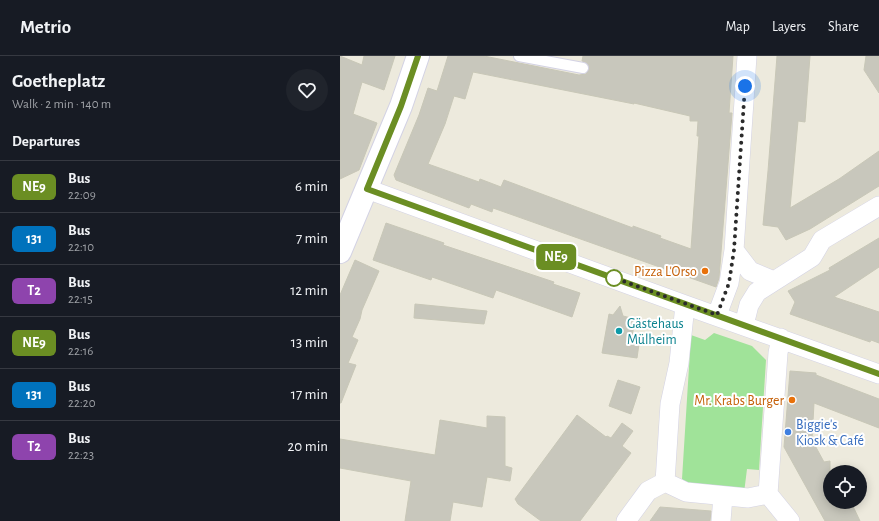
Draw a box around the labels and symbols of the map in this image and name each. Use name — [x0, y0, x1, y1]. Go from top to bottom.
your location — [735, 76, 755, 96]
line badge: NE9 — [533, 244, 579, 270]
place label: Pizza L'Orso — [634, 265, 697, 279]
marker: Pizza L'Orso — [700, 266, 710, 276]
unlabelled marker — [605, 269, 623, 287]
place label: Gästehaus Mülheim — [627, 317, 684, 347]
marker: Gästehaus Mülheim — [614, 326, 624, 336]
place label: Mr. Krabs Burger — [694, 394, 784, 408]
marker: Mr. Krabs Burger — [787, 395, 797, 405]
place label: Biggie's Kiosk & Café — [796, 418, 864, 448]
marker: Biggie's Kiosk & Café — [783, 427, 793, 437]

